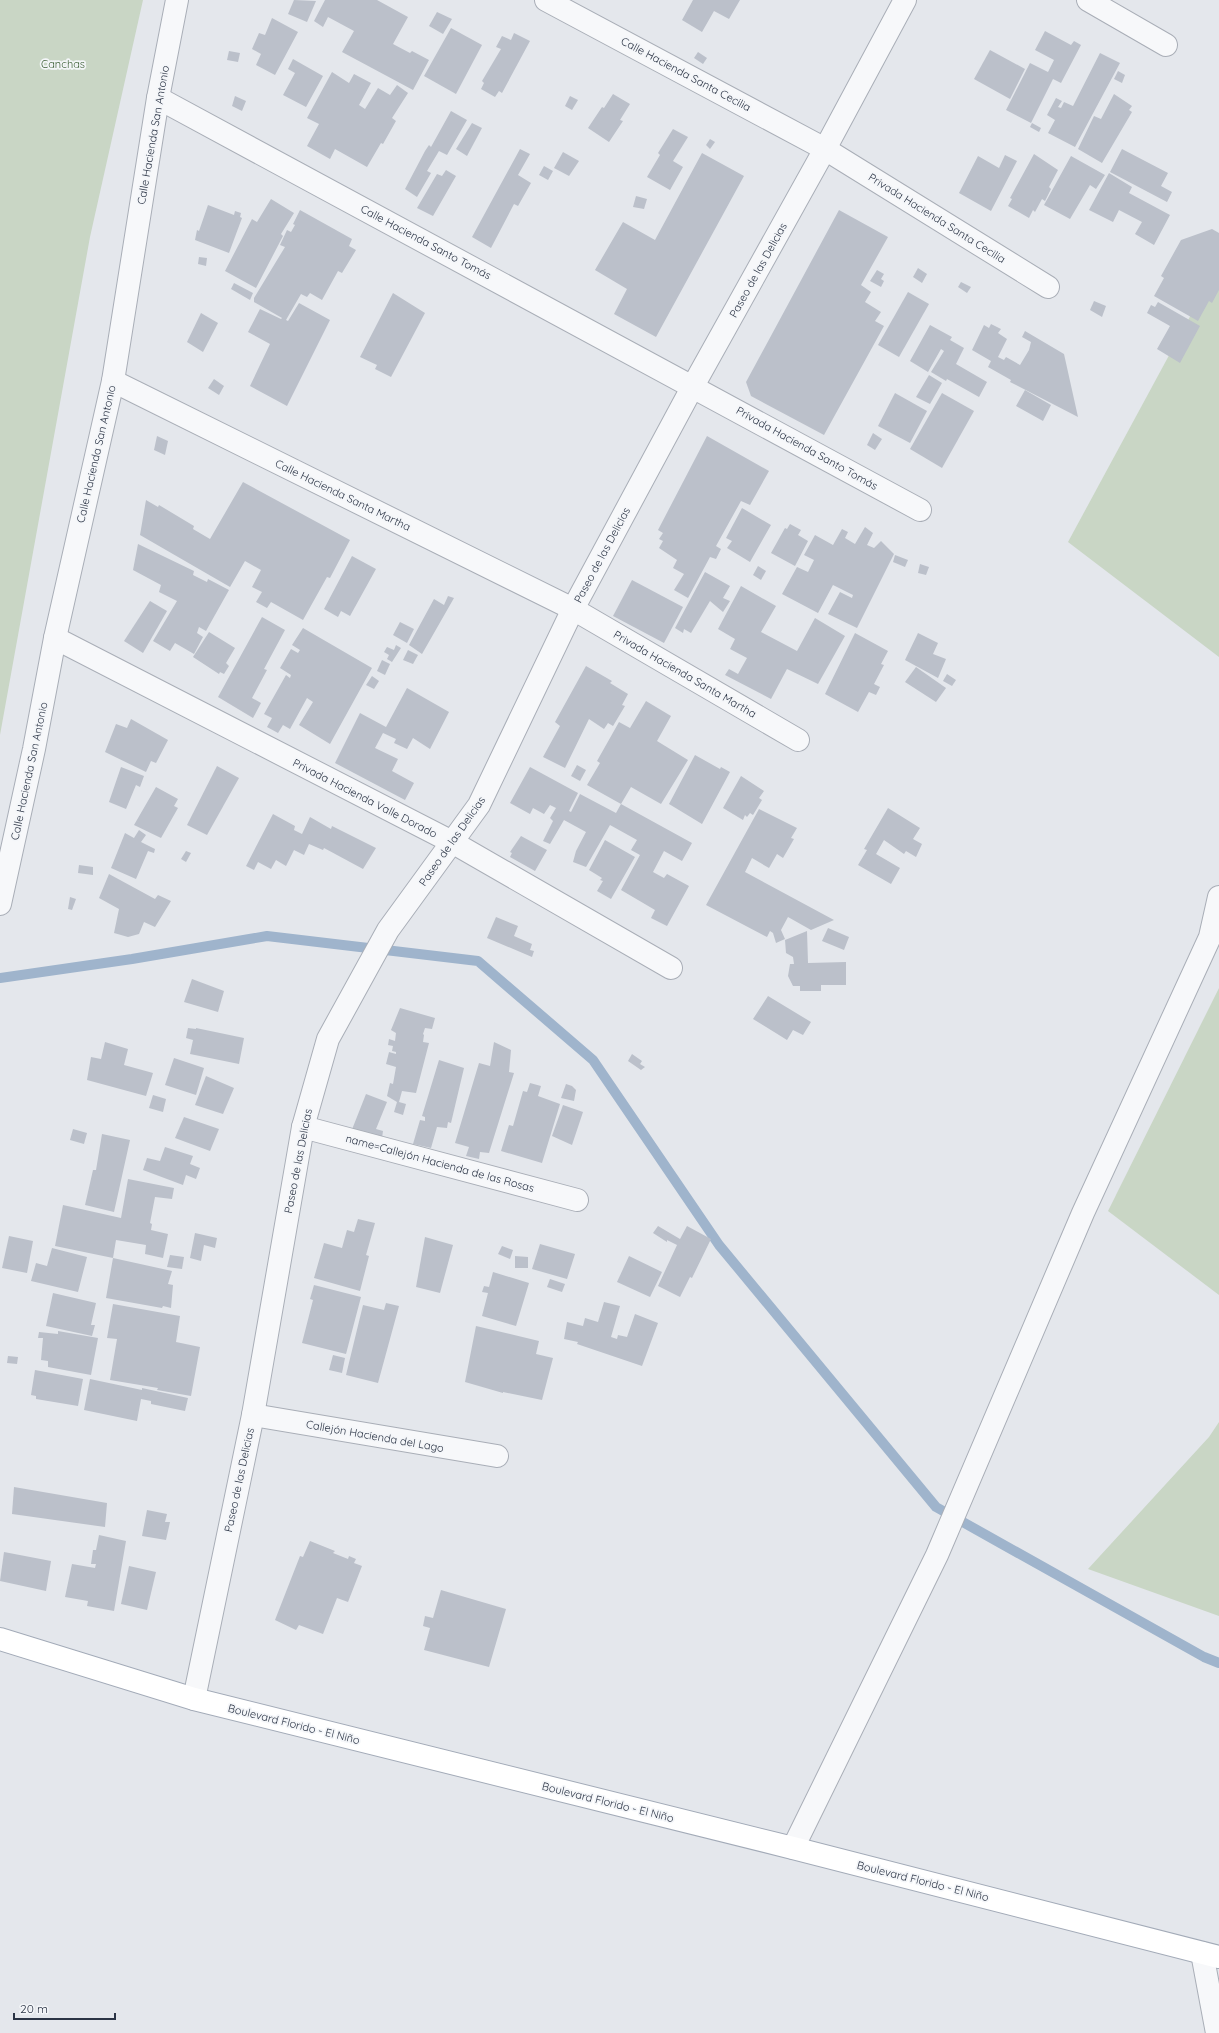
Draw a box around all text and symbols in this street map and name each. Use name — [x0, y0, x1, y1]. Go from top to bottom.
street label: Calle Hacienda Santa Cecilia — [619, 34, 753, 114]
park label: Canchas — [41, 57, 85, 71]
street label: Calle Hacienda San Antonio — [134, 64, 172, 206]
street label: Privada Hacienda Santa Cecilia — [866, 170, 1008, 266]
street label: Calle Hacienda Santo Tomás — [358, 202, 494, 282]
street label: Paseo de las Delicias — [726, 220, 790, 320]
street label: Calle Hacienda San Antonio — [73, 383, 119, 524]
street label: Privada Hacienda Santo Tomás — [734, 403, 880, 493]
street label: Calle Hacienda Santa Martha — [273, 456, 413, 534]
street label: Paseo de las Delicias — [571, 505, 633, 605]
street label: Privada Hacienda Santa Martha — [611, 627, 759, 721]
street label: Calle Hacienda San Antonio — [8, 700, 51, 841]
street label: Privada Hacienda Valle Dorado — [290, 755, 440, 841]
street label: Paseo de las Delicias — [416, 793, 488, 889]
street label: Paseo de las Delicias — [281, 1107, 315, 1215]
street label: name=Callejón Hacienda de las Rosas — [344, 1131, 536, 1195]
street label: Callejón Hacienda del Lago — [305, 1417, 445, 1455]
street label: Paseo de las Delicias — [221, 1427, 257, 1533]
street label: Boulevard Florido - El Niño — [227, 1701, 362, 1747]
street label: Boulevard Florido - El Niño — [541, 1779, 676, 1825]
street label: Boulevard Florido - El Niño — [856, 1858, 991, 1904]
scale bar — [14, 1995, 115, 2021]
text: 20 m — [20, 2001, 48, 2016]

